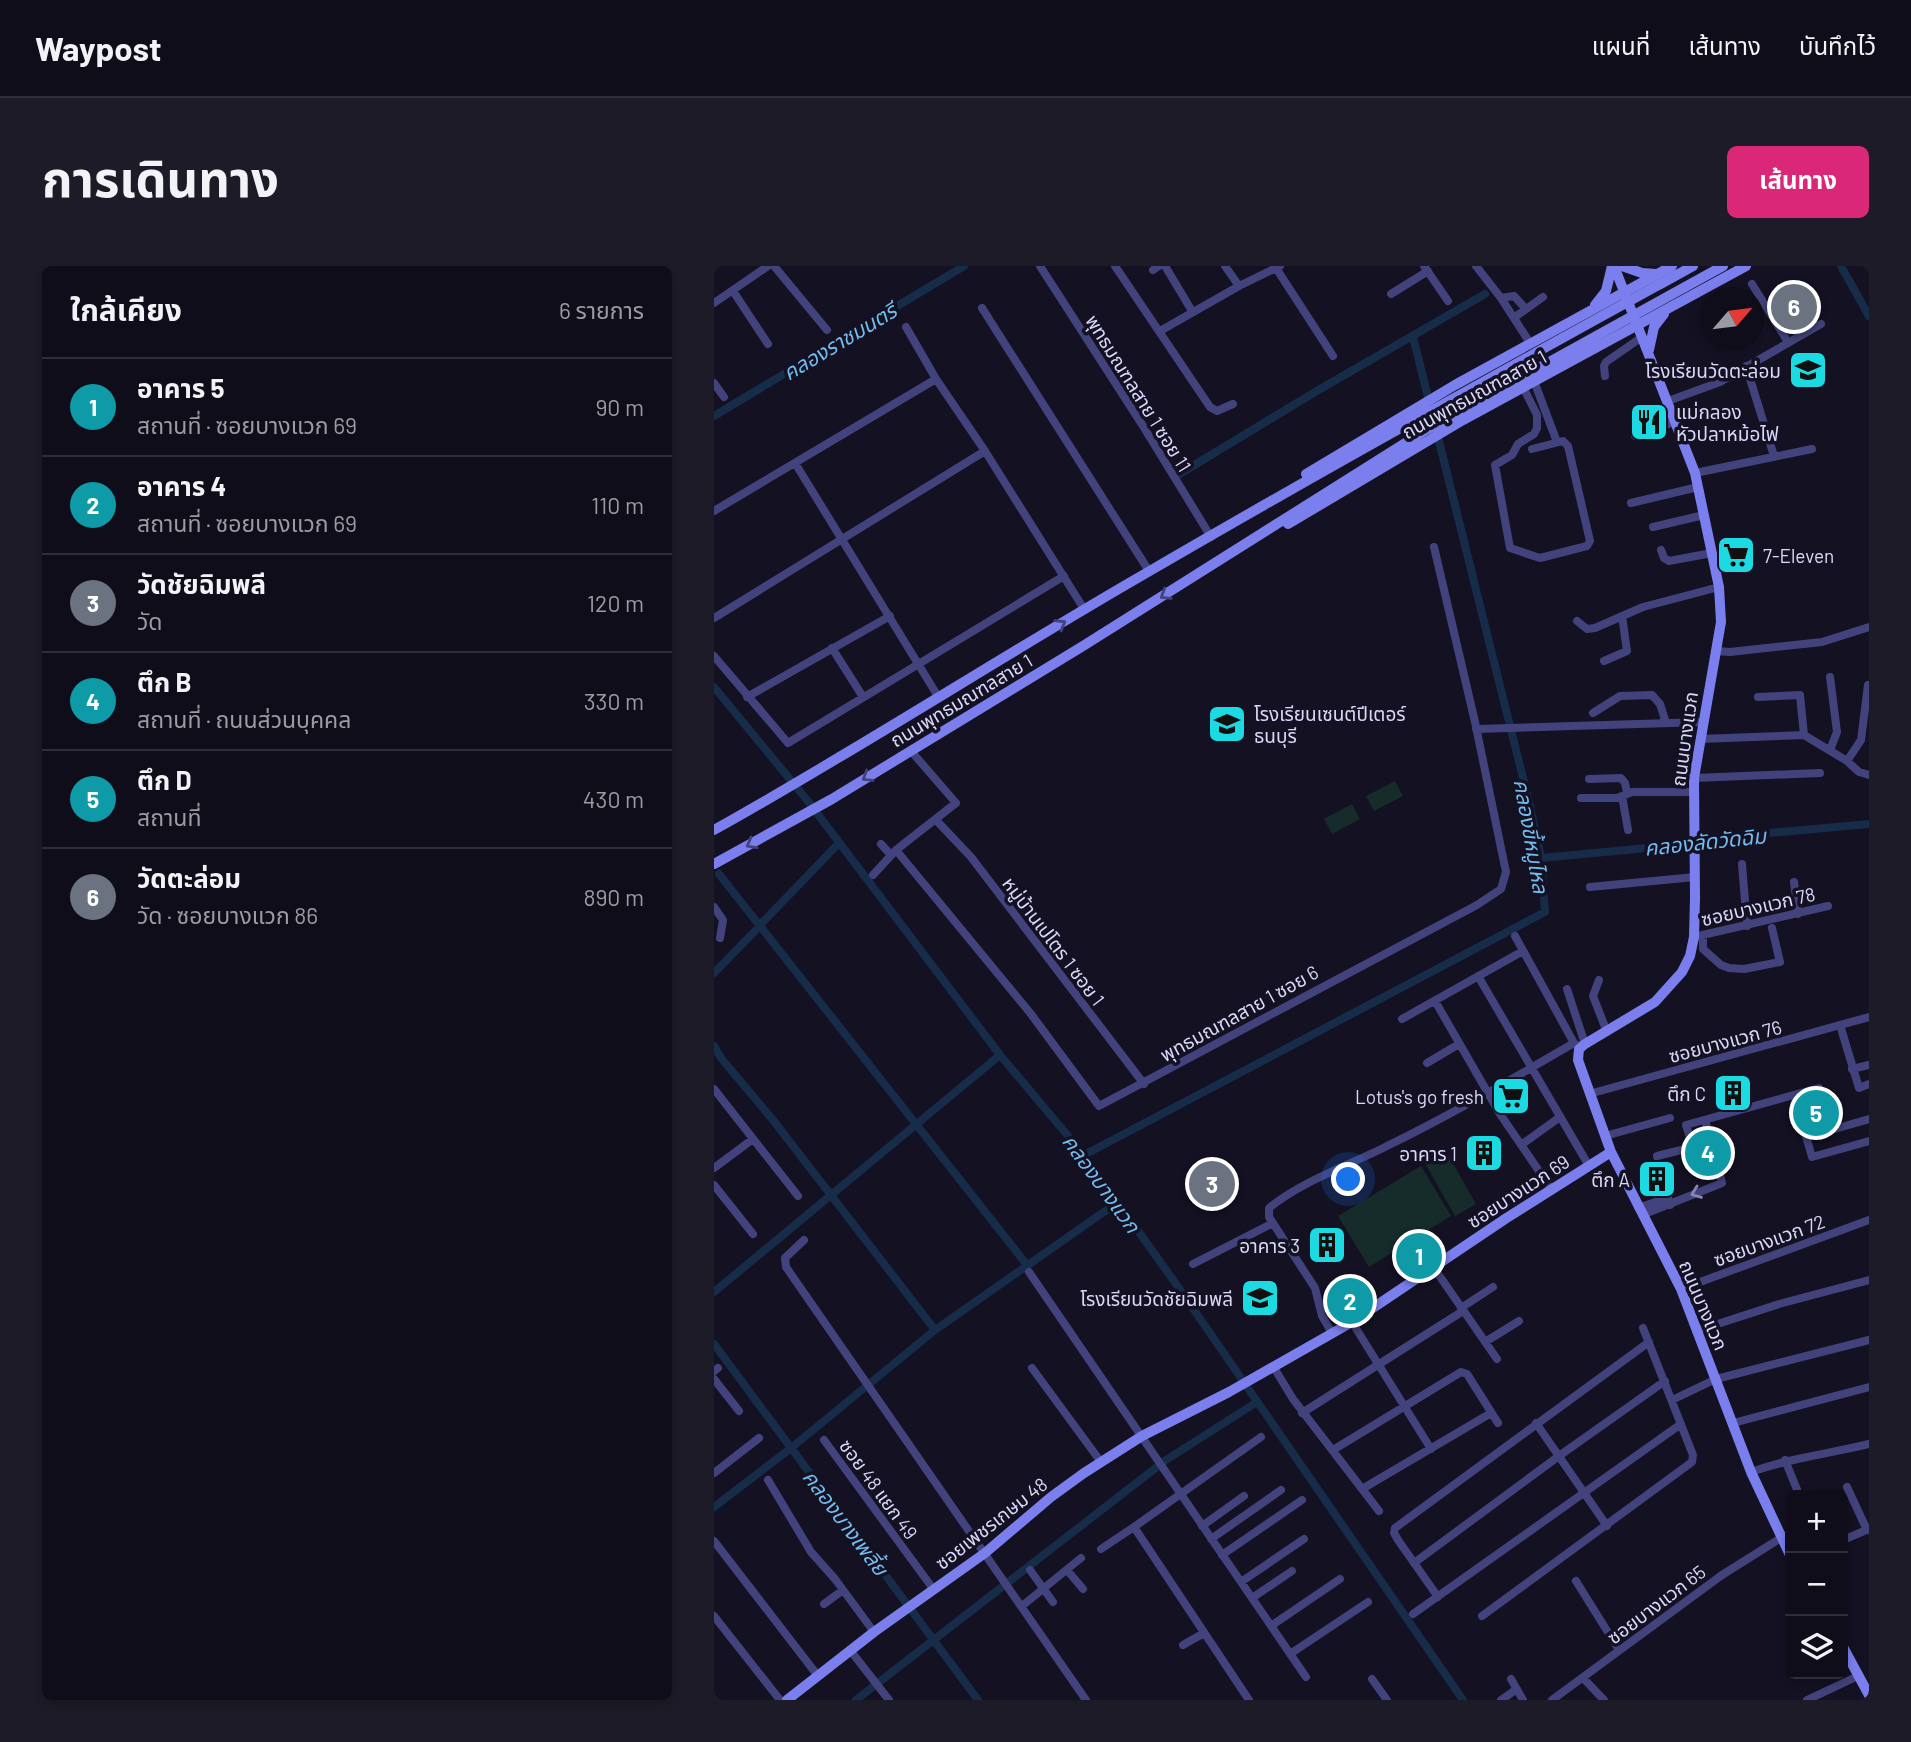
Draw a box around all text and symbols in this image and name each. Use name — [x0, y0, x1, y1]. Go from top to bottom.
text: Waypost — [35, 28, 162, 68]
text: แผนที่ — [1592, 31, 1650, 60]
text: เส้นทาง — [1688, 31, 1761, 60]
text: บันทึกไว้ — [1799, 31, 1876, 60]
button: เส้นทาง — [1727, 146, 1869, 218]
text: การเดินทาง — [42, 148, 279, 207]
pin: 6 — [1771, 281, 1817, 333]
north arrow — [1701, 287, 1764, 350]
text: ใกล้เคียง — [70, 291, 182, 327]
water label: คลองราชมนตรี — [778, 295, 904, 385]
text: 6 รายการ — [559, 296, 644, 324]
street label: พุทธมณฑลสาย 1 ซอย 11 — [1080, 310, 1197, 476]
street label: ถนนพุทธมณฑลสาย 1 — [1398, 345, 1551, 444]
school or university icon: โรงเรียนวัดตะล่อม — [1787, 349, 1829, 391]
place label: โรงเรียนวัดตะล่อม — [1645, 359, 1781, 382]
text: อาคาร 5 — [137, 372, 225, 403]
text: 1 — [89, 393, 97, 421]
text: 90 m — [595, 393, 644, 421]
place label: แม่กลอง หัวปลาหม้อไฟ — [1676, 400, 1779, 445]
restaurant icon: แม่กลอง หัวปลาหม้อไฟ — [1628, 401, 1670, 443]
text: สถานที่ · ซอยบางแวก 69 — [137, 411, 357, 439]
text: อาคาร 4 — [137, 470, 226, 501]
text: 2 — [87, 491, 99, 519]
text: 110 m — [591, 491, 644, 519]
text: สถานที่ · ซอยบางแวก 69 — [137, 509, 357, 537]
supermarket icon: 7-Eleven — [1715, 534, 1757, 576]
place label: 7-Eleven — [1763, 544, 1834, 567]
text: วัดชัยฉิมพลี — [137, 568, 266, 599]
one-way arrow — [1160, 586, 1173, 599]
text: 3 — [87, 589, 99, 617]
text: 120 m — [587, 589, 644, 617]
text: วัด — [137, 607, 162, 635]
one-way arrow — [1053, 619, 1066, 632]
street label: ถนนพุทธมณฑลสาย 1 — [886, 648, 1037, 752]
text: ตึก B — [137, 666, 192, 697]
text: 4 — [86, 687, 100, 715]
text: 330 m — [584, 687, 644, 715]
street label: ถนนบางแวก — [1666, 690, 1702, 788]
place label: โรงเรียนเซนต์ปีเตอร์ ธนบุรี — [1254, 702, 1407, 748]
school or university icon: โรงเรียนเซนต์ปีเตอร์ ธนบุรี — [1206, 703, 1248, 745]
text: สถานที่ · ถนนส่วนบุคคล — [137, 705, 351, 733]
text: ตึก D — [137, 764, 192, 795]
one-way arrow — [861, 769, 874, 782]
water label: คลองขี้หมูไหล — [1508, 777, 1556, 896]
text: 5 — [87, 785, 99, 813]
text: 430 m — [583, 785, 644, 813]
text: สถานที่ — [137, 803, 201, 831]
water label: คลองลัดวัดฉิม — [1643, 822, 1769, 860]
one-way arrow — [746, 836, 758, 849]
text: วัดตะล่อม — [137, 862, 241, 893]
street label: หมู่บ้านเปโตร 1 ซอย 1 — [997, 872, 1110, 1011]
street label: ซอยบางแวก 78 — [1699, 882, 1817, 930]
text: 6 — [87, 883, 99, 911]
text: 890 m — [583, 883, 644, 911]
text: วัด · ซอยบางแวก 86 — [137, 901, 318, 929]
street label: พุทธมณฑลสาย 1 ซอย 6 — [1156, 960, 1323, 1067]
street label: ซอยบางแวก 76 — [1666, 1015, 1784, 1067]
building icon: ตึก C — [1712, 1072, 1754, 1114]
supermarket icon: Lotus's go fresh — [1490, 1075, 1532, 1117]
place label: ตึก C — [1667, 1082, 1706, 1105]
place label: Lotus's go fresh — [1355, 1085, 1484, 1108]
pin: 5 — [1793, 1087, 1839, 1139]
pin: 4 — [1685, 1127, 1731, 1179]
water label: คลองบางแวก — [1058, 1129, 1147, 1238]
building icon: อาคาร 1 — [1463, 1132, 1505, 1174]
place label: อาคาร 1 — [1399, 1142, 1457, 1165]
street label: ซอยบางแวก 69 — [1463, 1149, 1573, 1233]
pin: 3 — [1189, 1158, 1235, 1210]
building icon: ตึก A — [1636, 1158, 1678, 1200]
your location — [1331, 1162, 1365, 1196]
place label: ตึก A — [1591, 1168, 1630, 1191]
one-way arrow — [1690, 1184, 1702, 1198]
street label: ซอยบางแวก 72 — [1710, 1209, 1828, 1271]
building icon: อาคาร 3 — [1306, 1224, 1348, 1266]
pin: 1 — [1396, 1230, 1442, 1282]
place label: อาคาร 3 — [1239, 1234, 1300, 1257]
street label: ถนนบางแวก — [1675, 1257, 1733, 1353]
pin: 2 — [1327, 1275, 1373, 1327]
school or university icon: โรงเรียนวัดชัยฉิมพลี — [1239, 1277, 1281, 1319]
place label: โรงเรียนวัดชัยฉิมพลี — [1080, 1287, 1233, 1310]
street label: ซอย 48 แยก 49 — [835, 1435, 923, 1543]
water label: คลองบางเพลี้ย — [798, 1464, 895, 1581]
street label: ซอยเพชรเกษม 48 — [930, 1472, 1052, 1574]
map controls — [1785, 1490, 1848, 1679]
button: + — [1785, 1490, 1848, 1553]
button: − — [1785, 1553, 1848, 1616]
street label: ซอยบางแวก 65 — [1602, 1560, 1710, 1648]
button: layers — [1785, 1616, 1848, 1679]

